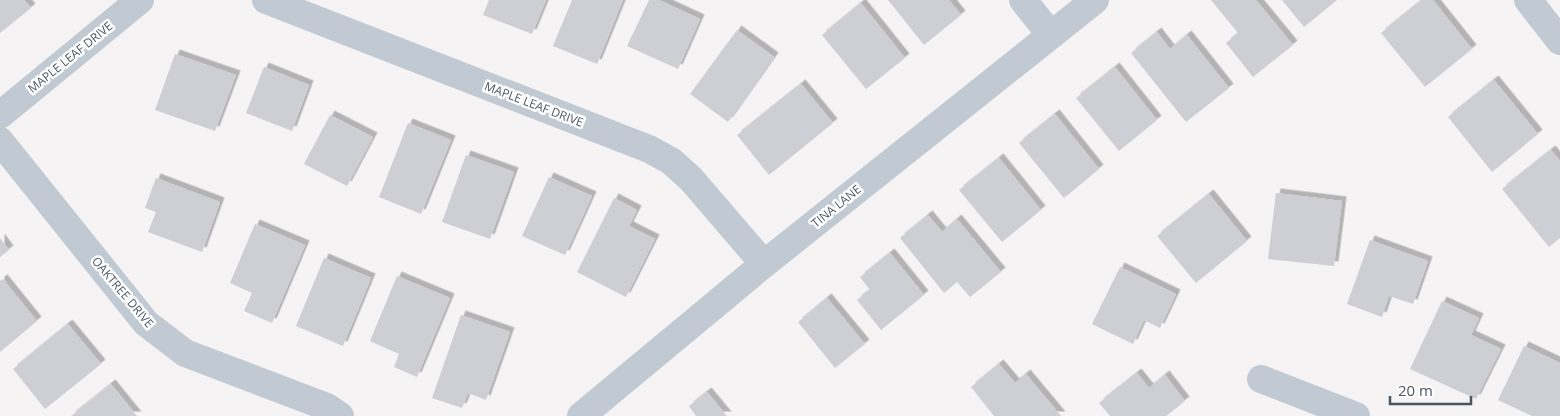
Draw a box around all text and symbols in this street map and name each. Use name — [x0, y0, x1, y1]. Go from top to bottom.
street label: MAPLE LEAF DRIVE — [24, 17, 116, 97]
street label: MAPLE LEAF DRIVE — [482, 77, 586, 131]
street label: TINA LANE — [808, 181, 864, 231]
street label: OAKTREE DRIVE — [88, 253, 158, 331]
scale bar — [1390, 374, 1471, 406]
text: 20 m — [1398, 380, 1433, 400]

